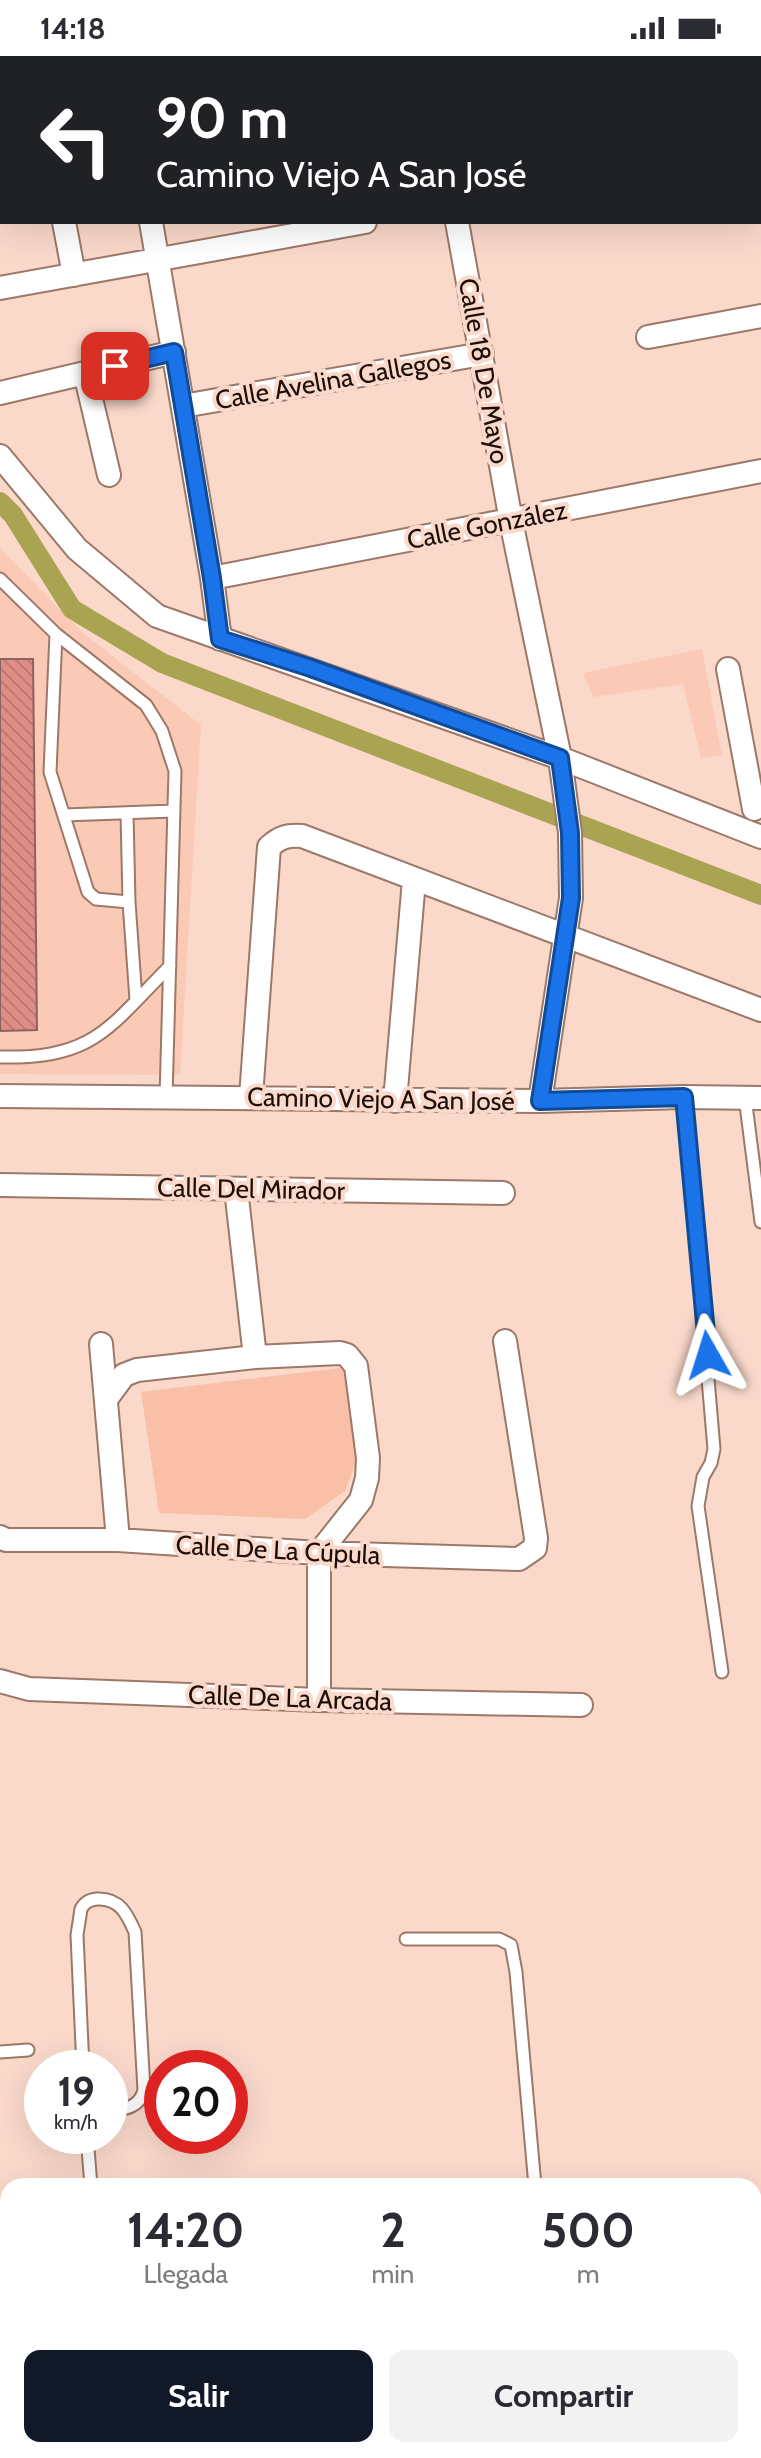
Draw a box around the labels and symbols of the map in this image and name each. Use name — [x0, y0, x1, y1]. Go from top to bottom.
street label: Calle 18 De Mayo — [452, 276, 516, 466]
pin — [81, 332, 149, 400]
street label: Calle Avelina Gallegos — [213, 343, 454, 416]
street label: Calle González — [404, 494, 570, 556]
street label: Camino Viejo A San José — [247, 1081, 515, 1117]
street label: Calle Del Mirador — [157, 1171, 346, 1207]
position arrow — [666, 1313, 750, 1397]
street label: Calle De La Cúpula — [175, 1529, 382, 1571]
street label: Calle De La Arcada — [187, 1678, 393, 1718]
speed limit sign: 20 — [144, 2050, 248, 2154]

